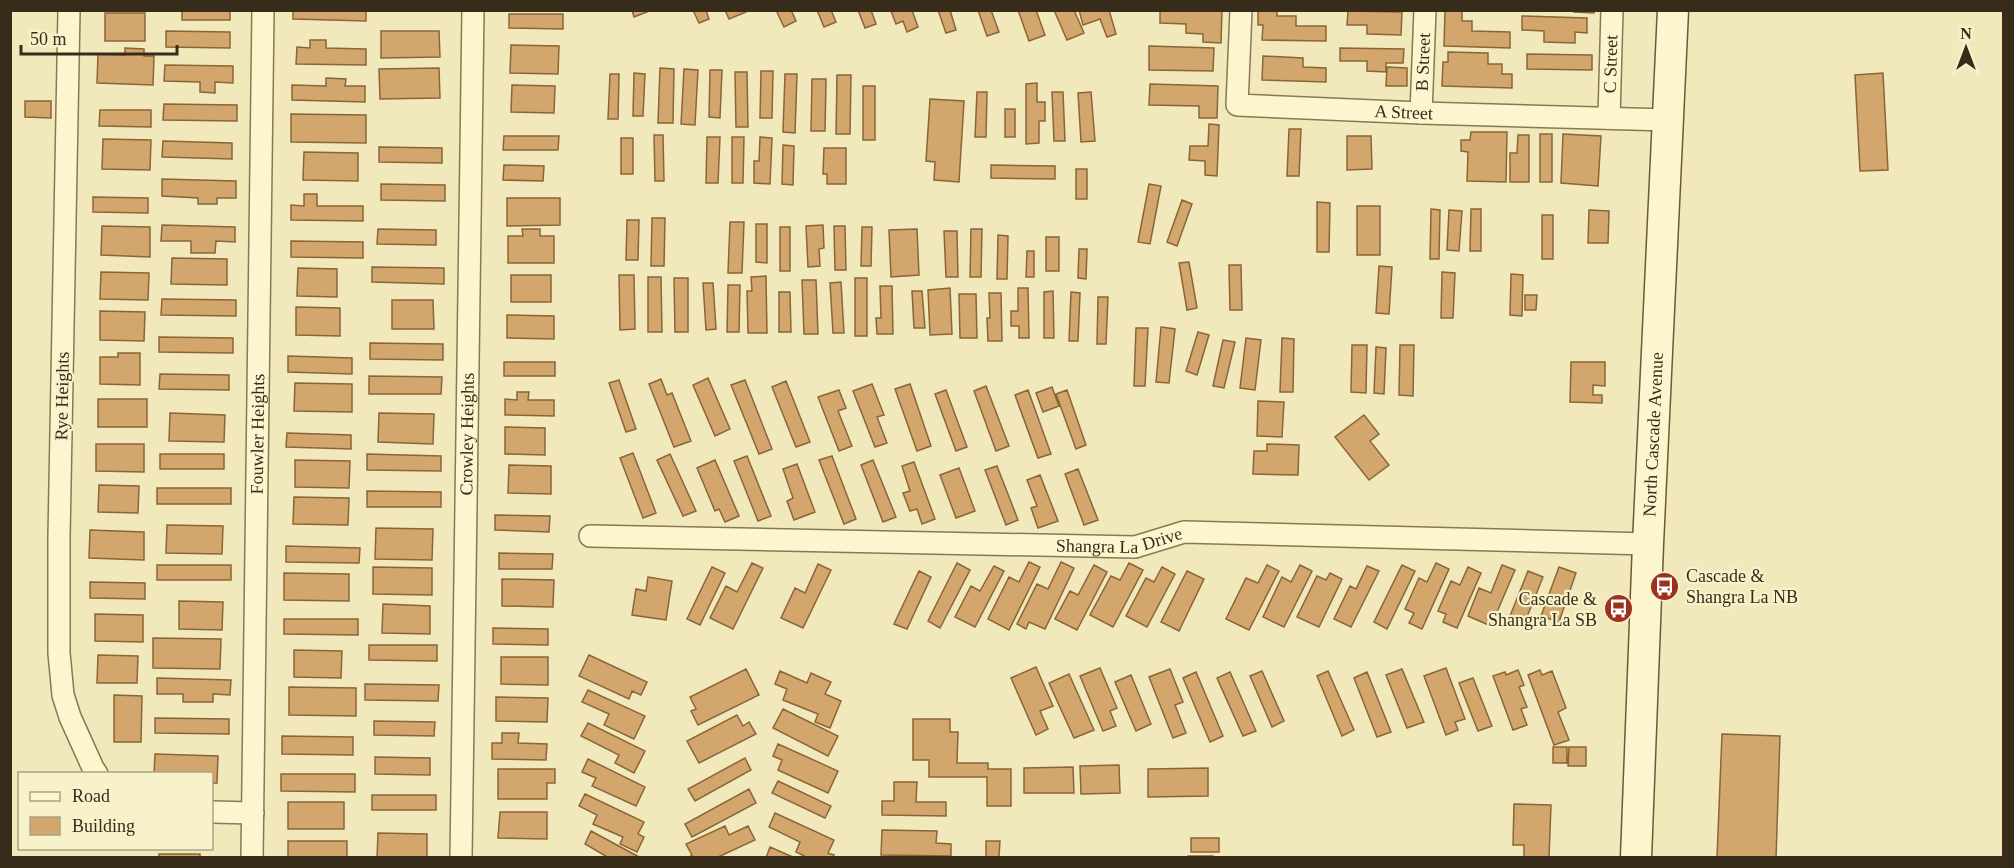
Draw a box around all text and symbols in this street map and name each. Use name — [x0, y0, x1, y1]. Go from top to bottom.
scale bar — [21, 18, 177, 56]
north arrow — [1936, 18, 1996, 78]
text: N — [1960, 25, 1972, 42]
text: 50 m — [30, 29, 67, 49]
street label: B Street — [1412, 32, 1434, 92]
street label: C Street — [1600, 34, 1621, 94]
street label: A Street — [1374, 101, 1433, 123]
street label: Rye Heights — [51, 351, 73, 441]
street label: North Cascade Avenue — [1639, 352, 1667, 517]
street label: Crowley Heights — [456, 373, 478, 495]
street label: Fouwler Heights — [247, 374, 268, 494]
street label: Shangra La Drive — [1056, 523, 1185, 557]
place label: Cascade & Shangra La NB — [1686, 566, 1798, 607]
bus stop icon: Cascade & Shangra La NB — [1649, 570, 1681, 602]
place label: Cascade & Shangra La SB — [1488, 589, 1597, 630]
bus stop icon: Cascade & Shangra La SB — [1602, 593, 1634, 625]
legend — [18, 772, 213, 850]
text: Road — [72, 786, 110, 806]
text: Building — [72, 816, 135, 836]

